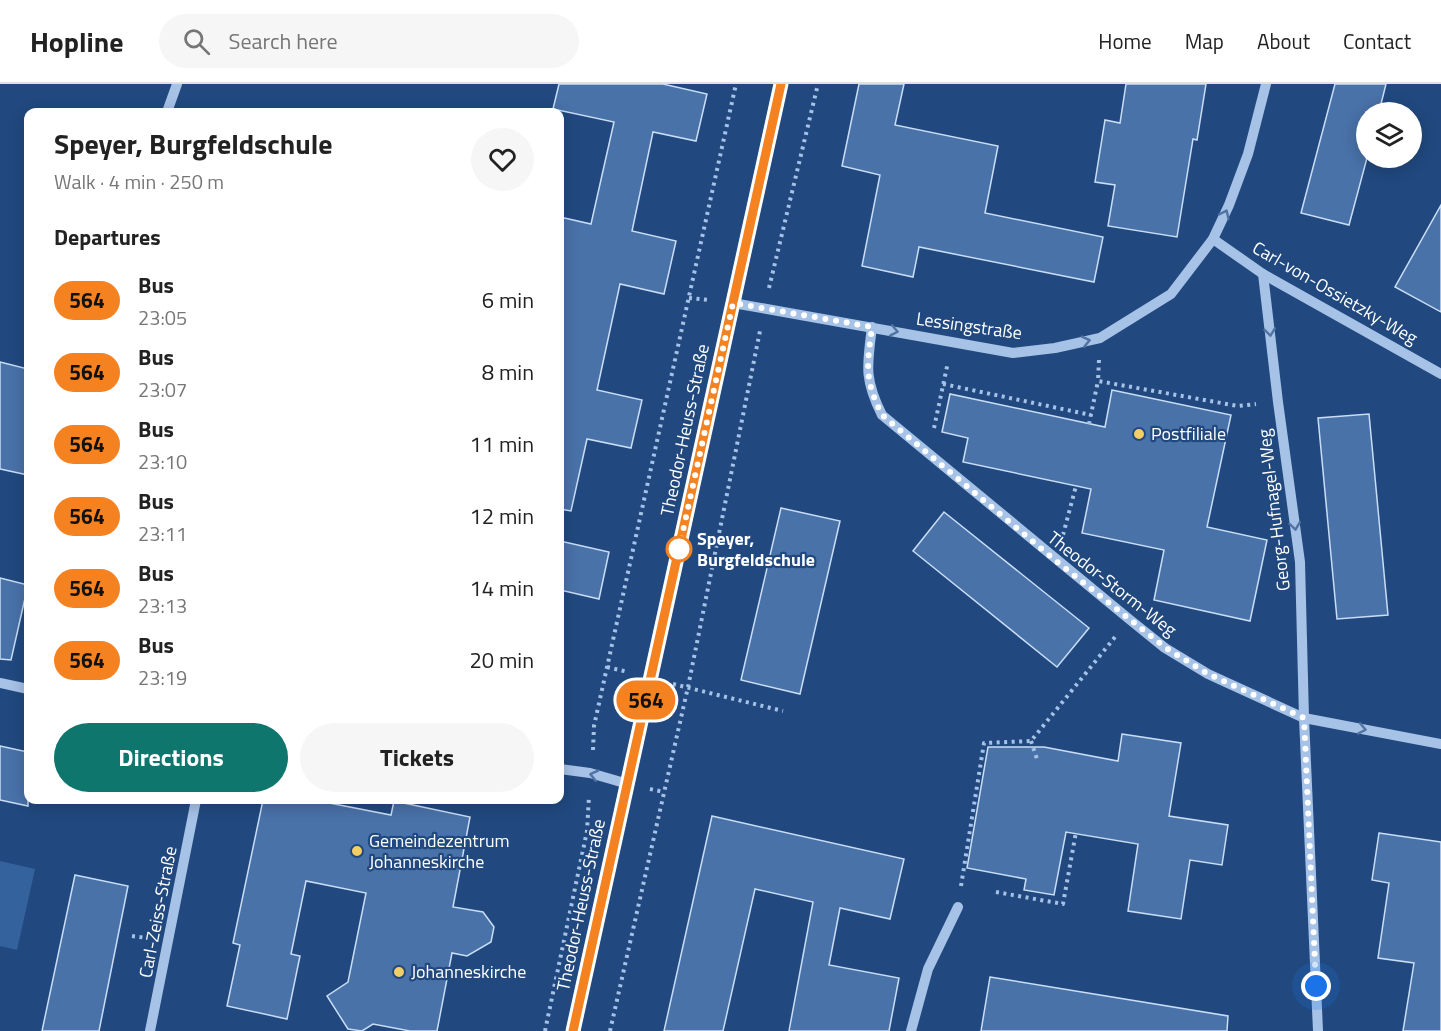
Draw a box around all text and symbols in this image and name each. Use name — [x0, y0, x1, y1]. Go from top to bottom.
search box — [159, 14, 579, 68]
text: Hopline — [30, 20, 123, 63]
text: Search here — [228, 24, 338, 58]
icon: search — [180, 25, 213, 58]
text: Home — [1098, 25, 1152, 57]
text: Map — [1185, 25, 1224, 57]
text: About — [1257, 25, 1310, 57]
text: Contact — [1343, 25, 1411, 57]
map controls — [1356, 102, 1422, 168]
button: layers — [1356, 102, 1422, 168]
text: Speyer, Burgfeldschule — [54, 122, 333, 165]
button: heart — [471, 128, 534, 191]
text: Walk · 4 min · 250 m — [54, 166, 224, 197]
one-way arrow — [1217, 209, 1229, 220]
text: Departures — [54, 220, 161, 254]
street label: Carl-von-Ossietzky-Weg — [1248, 234, 1423, 351]
text: Bus — [138, 268, 174, 302]
text: 6 min — [482, 283, 534, 317]
text: 564 — [69, 284, 105, 316]
text: 23:05 — [138, 302, 187, 333]
street label: Lessingstraße — [914, 305, 1024, 346]
one-way arrow — [889, 324, 899, 337]
one-way arrow — [1263, 328, 1275, 337]
one-way arrow — [1081, 336, 1091, 349]
text: Bus — [138, 340, 174, 374]
street label: Theodor-Heuss-Straße — [653, 341, 716, 518]
text: 8 min — [482, 355, 534, 389]
text: 564 — [69, 356, 105, 388]
text: 23:07 — [138, 374, 187, 405]
text: Bus — [138, 412, 174, 446]
place label: Postfiliale — [1151, 420, 1226, 447]
text: 11 min — [469, 427, 534, 461]
marker: Postfiliale — [1132, 427, 1146, 441]
text: 564 — [69, 428, 105, 460]
street label: Georg-Hufnagel-Weg — [1250, 428, 1297, 593]
text: 23:10 — [138, 446, 187, 477]
text: Bus — [138, 484, 174, 518]
text: 12 min — [469, 499, 534, 533]
text: 564 — [69, 500, 105, 532]
text: 23:11 — [138, 518, 187, 549]
one-way arrow — [1288, 521, 1301, 530]
street label: Theodor-Storm-Weg — [1042, 524, 1183, 643]
place label: Speyer, Burgfeldschule — [697, 525, 815, 573]
marker: Speyer, Burgfeldschule — [666, 536, 692, 562]
text: Bus — [138, 556, 174, 590]
text: 14 min — [469, 571, 534, 605]
text: 564 — [69, 572, 105, 604]
text: 23:13 — [138, 590, 187, 621]
text: Bus — [138, 628, 174, 662]
text: 20 min — [469, 643, 534, 677]
text: 564 — [69, 644, 105, 676]
text: 23:19 — [138, 662, 187, 693]
line badge: 564 — [612, 680, 680, 720]
text: 564 — [628, 684, 664, 716]
one-way arrow — [1356, 722, 1366, 735]
button: Directions — [54, 723, 288, 792]
button: Tickets — [300, 723, 534, 792]
one-way arrow — [589, 769, 599, 782]
street label: Theodor-Heuss-Straße — [549, 816, 612, 993]
place label: Gemeindezentrum Johanneskirche — [369, 827, 510, 875]
street label: Carl-Zeiss-Straße — [132, 844, 184, 980]
marker: Gemeindezentrum Johanneskirche — [350, 844, 364, 858]
place label: Johanneskirche — [411, 958, 526, 985]
marker: Johanneskirche — [392, 965, 406, 979]
your location — [1301, 971, 1331, 1001]

